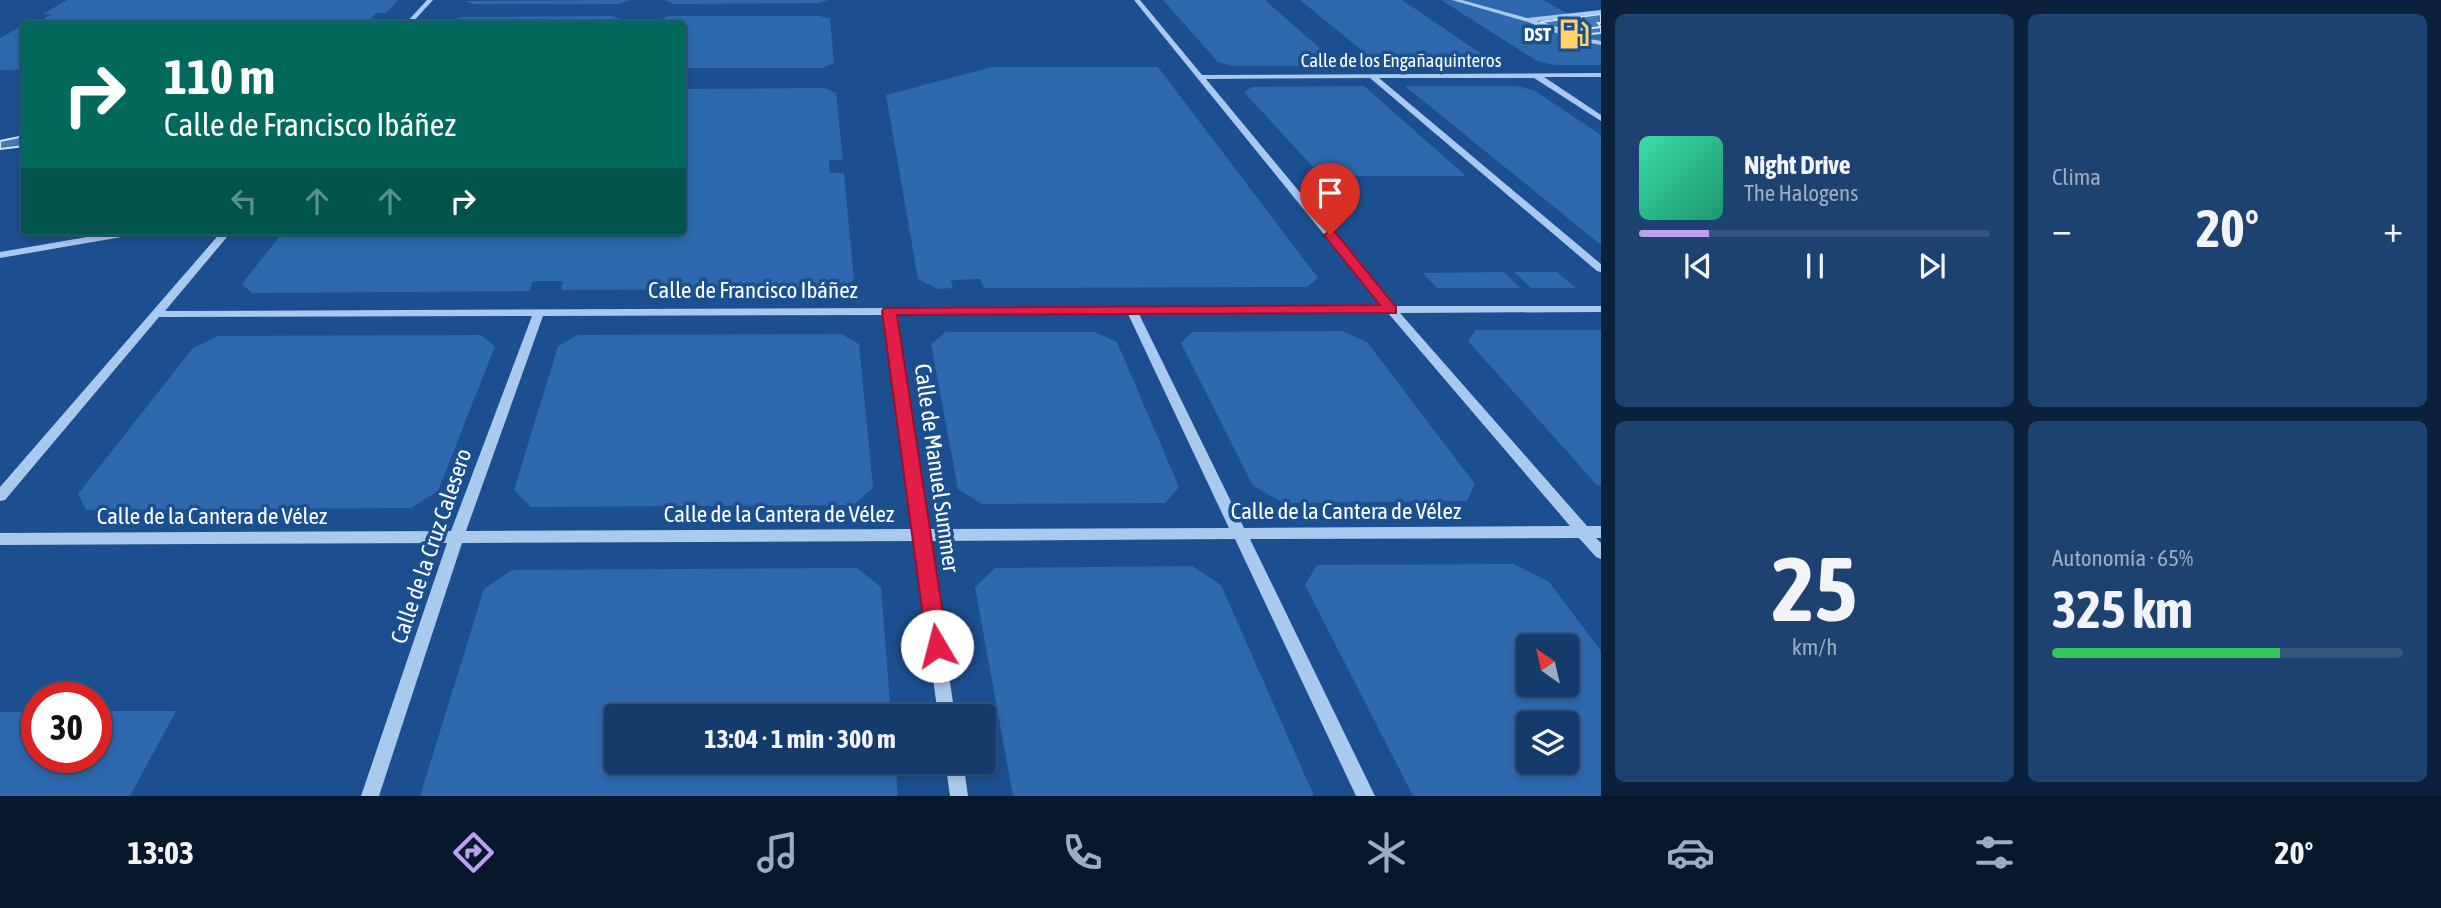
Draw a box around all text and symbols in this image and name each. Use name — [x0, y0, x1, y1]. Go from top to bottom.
fuel station icon: DST — [1557, 17, 1591, 51]
place label: DST — [1524, 23, 1552, 45]
text: 110 m — [164, 48, 275, 104]
icon: right — [49, 49, 140, 140]
street label: Calle de los Engañaquinteros — [1301, 49, 1502, 71]
text: Calle de Francisco Ibáñez — [164, 106, 456, 143]
text: Night Drive — [1744, 150, 1851, 180]
pin — [1300, 163, 1360, 235]
text: Clima — [2052, 164, 2101, 190]
icon: arrive — [1311, 174, 1349, 212]
text: The Halogens — [1744, 180, 1858, 206]
icon: left — [225, 182, 263, 220]
icon: ahead — [298, 182, 336, 220]
icon: ahead — [371, 182, 409, 220]
icon: right — [444, 182, 482, 220]
text: 20° — [2196, 198, 2259, 258]
text: − — [2052, 207, 2072, 250]
text: + — [2383, 207, 2403, 250]
icon: previous — [1679, 247, 1717, 285]
icon: pause — [1796, 247, 1834, 285]
icon: next — [1913, 247, 1951, 285]
street label: Calle de Francisco Ibáñez — [648, 277, 858, 303]
street label: Calle de Manuel Summer — [909, 362, 965, 575]
street label: Calle de la Cruz Calesero — [385, 445, 477, 647]
street label: Calle de la Cantera de Vélez — [1231, 498, 1461, 524]
street label: Calle de la Cantera de Vélez — [664, 501, 894, 527]
street label: Calle de la Cantera de Vélez — [97, 503, 327, 529]
text: 25 — [1772, 536, 1857, 640]
text: Autonomía · 65% — [2052, 545, 2193, 571]
text: 325 km — [2052, 579, 2193, 639]
position arrow — [900, 609, 974, 683]
north arrow — [1516, 634, 1578, 696]
map controls — [1516, 634, 1579, 774]
text: km/h — [1792, 634, 1837, 660]
speed limit sign: 30 — [21, 682, 112, 773]
button: layers — [1516, 711, 1579, 774]
text: 13:04 · 1 min · 300 m — [704, 724, 896, 754]
icon: directions — [449, 828, 498, 877]
icon: music — [753, 828, 802, 877]
icon: phone — [1058, 828, 1107, 877]
icon: climate — [1362, 828, 1411, 877]
icon: car — [1666, 828, 1715, 877]
icon: filters — [1970, 828, 2019, 877]
text: 13:03 — [128, 834, 194, 871]
text: 20° — [2274, 834, 2313, 871]

